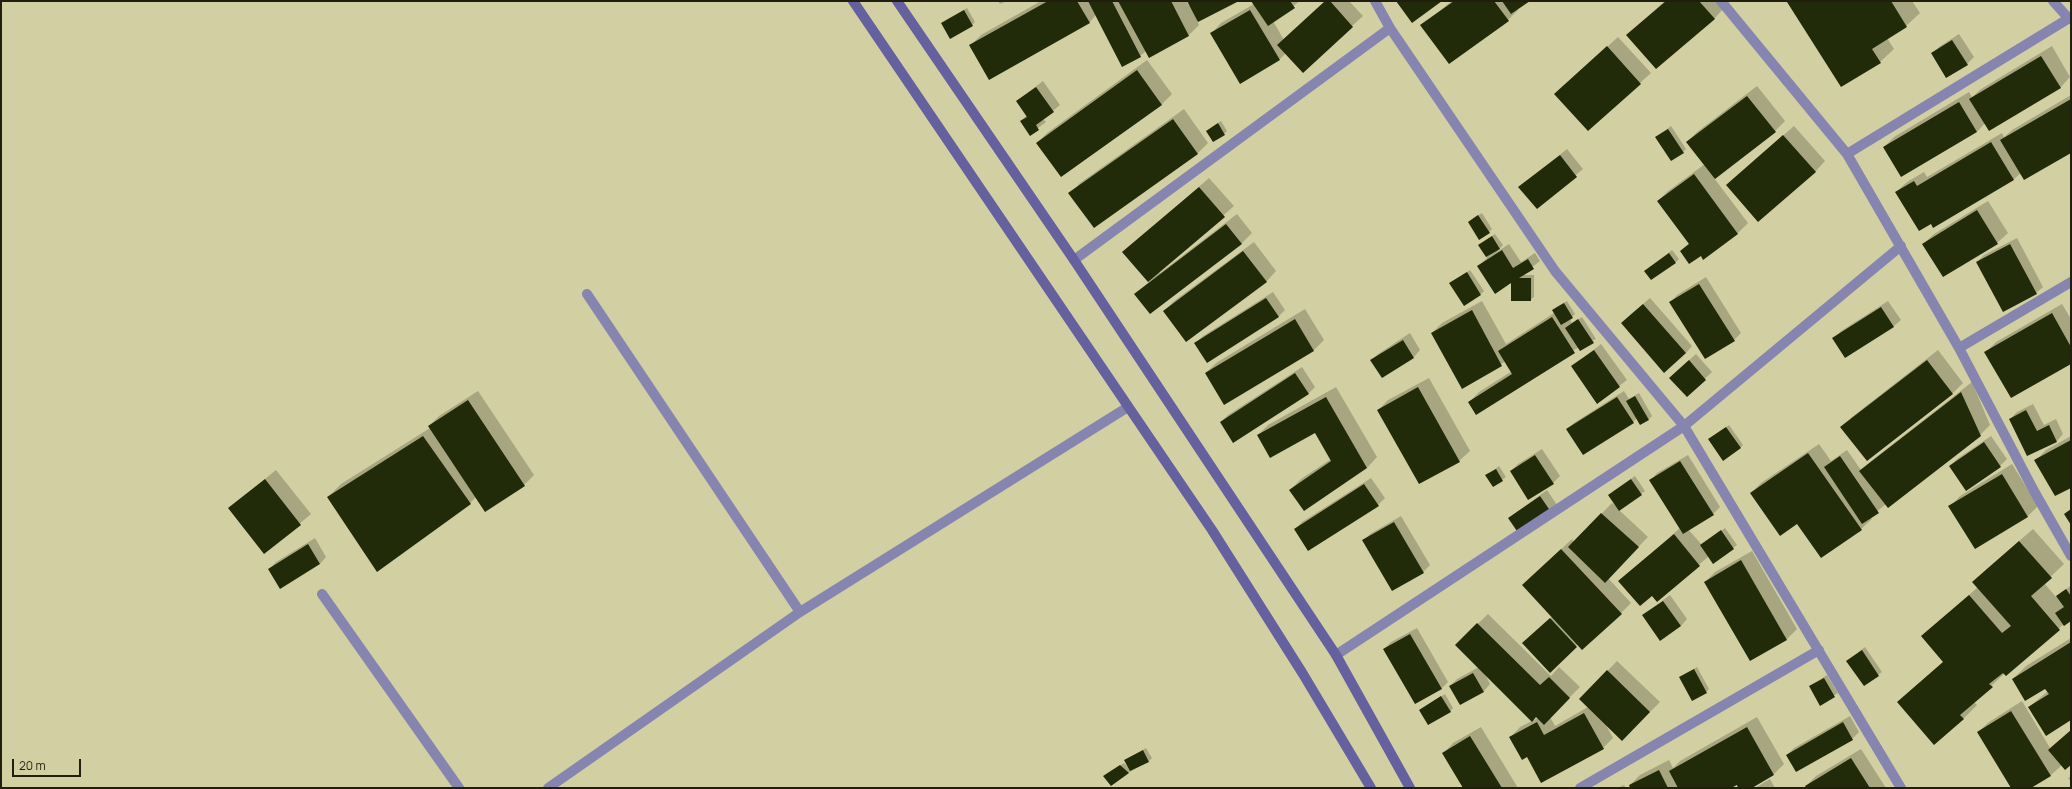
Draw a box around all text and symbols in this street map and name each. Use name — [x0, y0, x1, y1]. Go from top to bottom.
scale bar — [14, 751, 83, 777]
text: 20 m — [19, 757, 46, 774]

